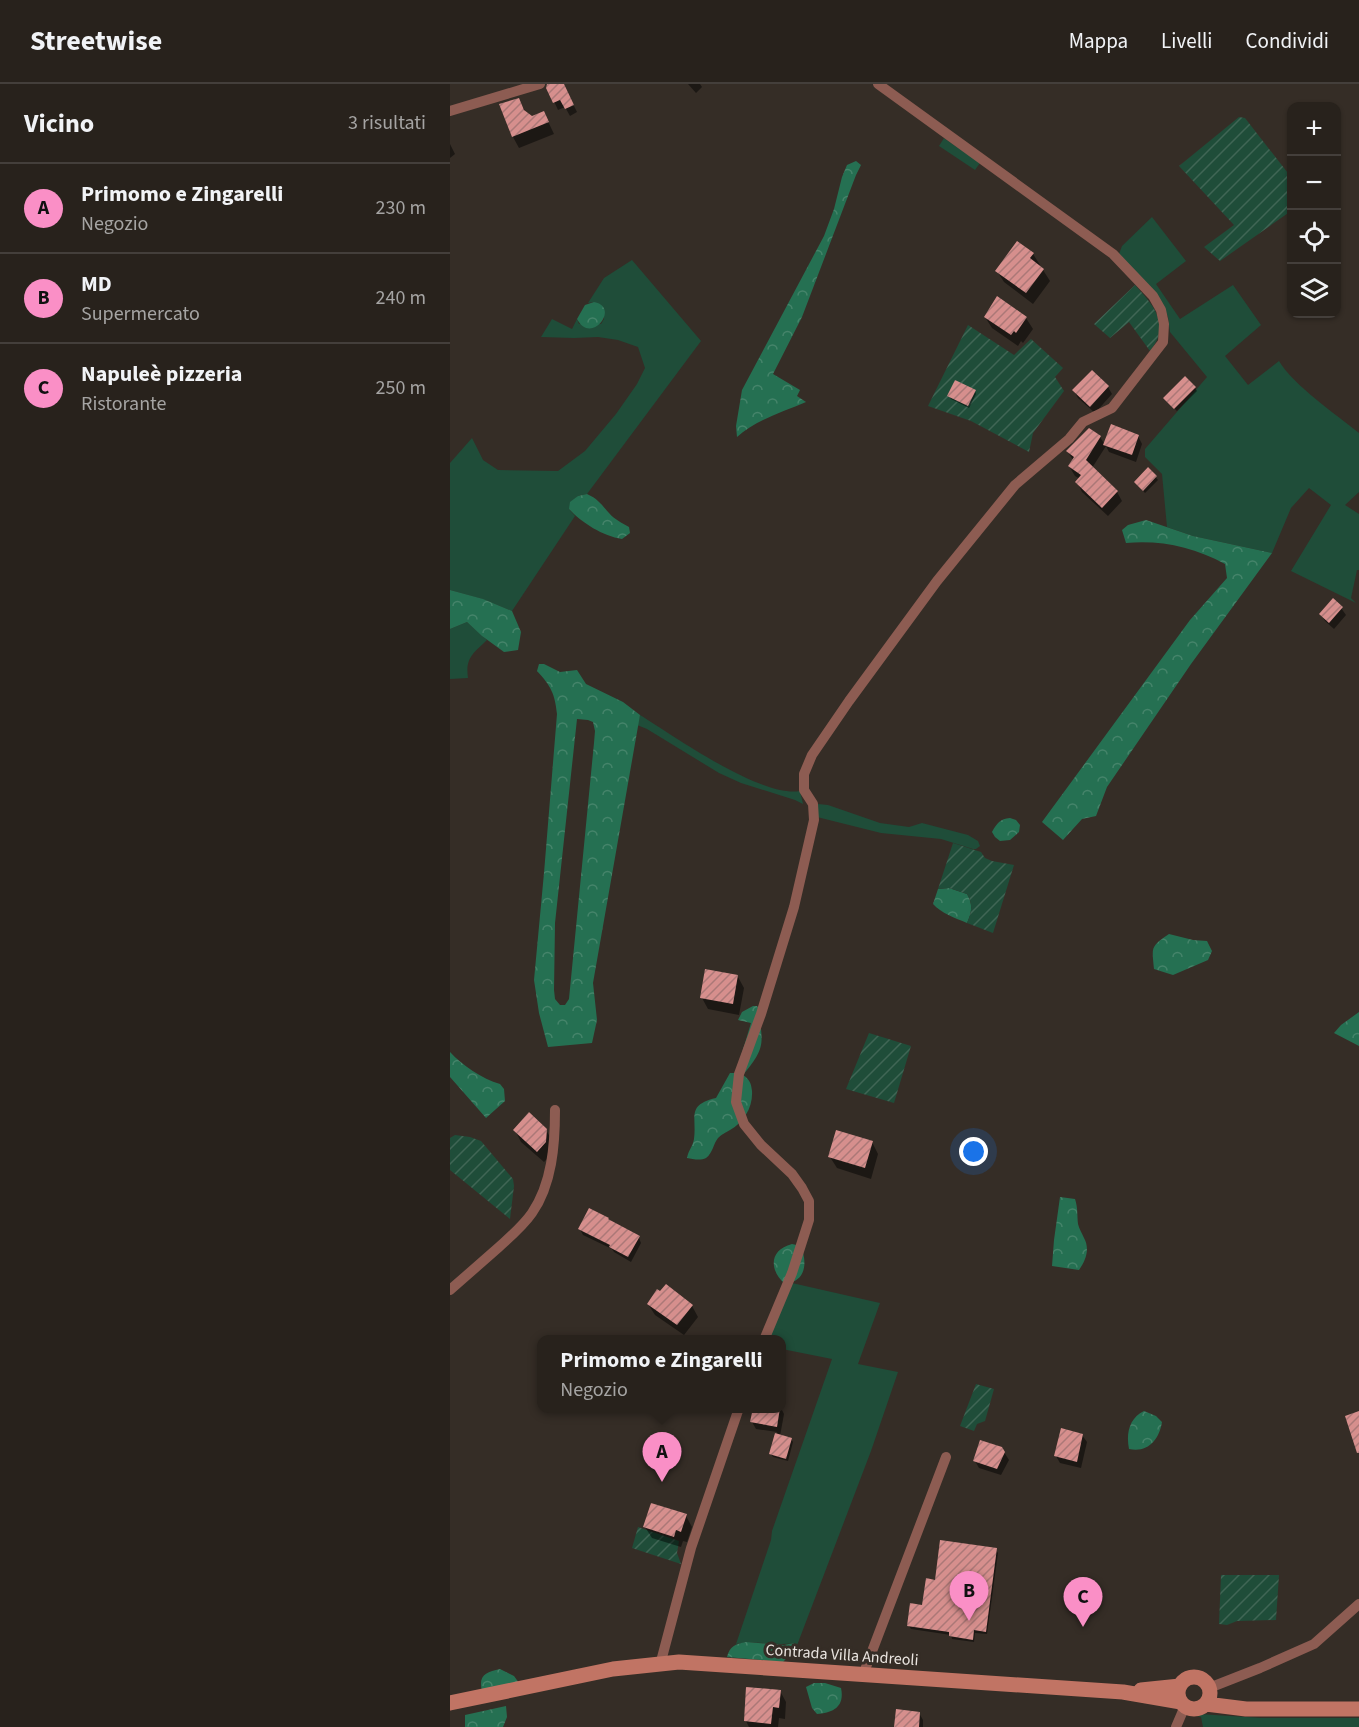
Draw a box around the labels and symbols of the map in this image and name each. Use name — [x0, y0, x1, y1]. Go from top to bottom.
your location — [959, 1137, 988, 1166]
pin: A — [642, 1432, 682, 1482]
pin: B — [950, 1572, 988, 1621]
pin: C — [1064, 1578, 1102, 1627]
street label: Contrada Villa Andreoli — [765, 1639, 919, 1671]

